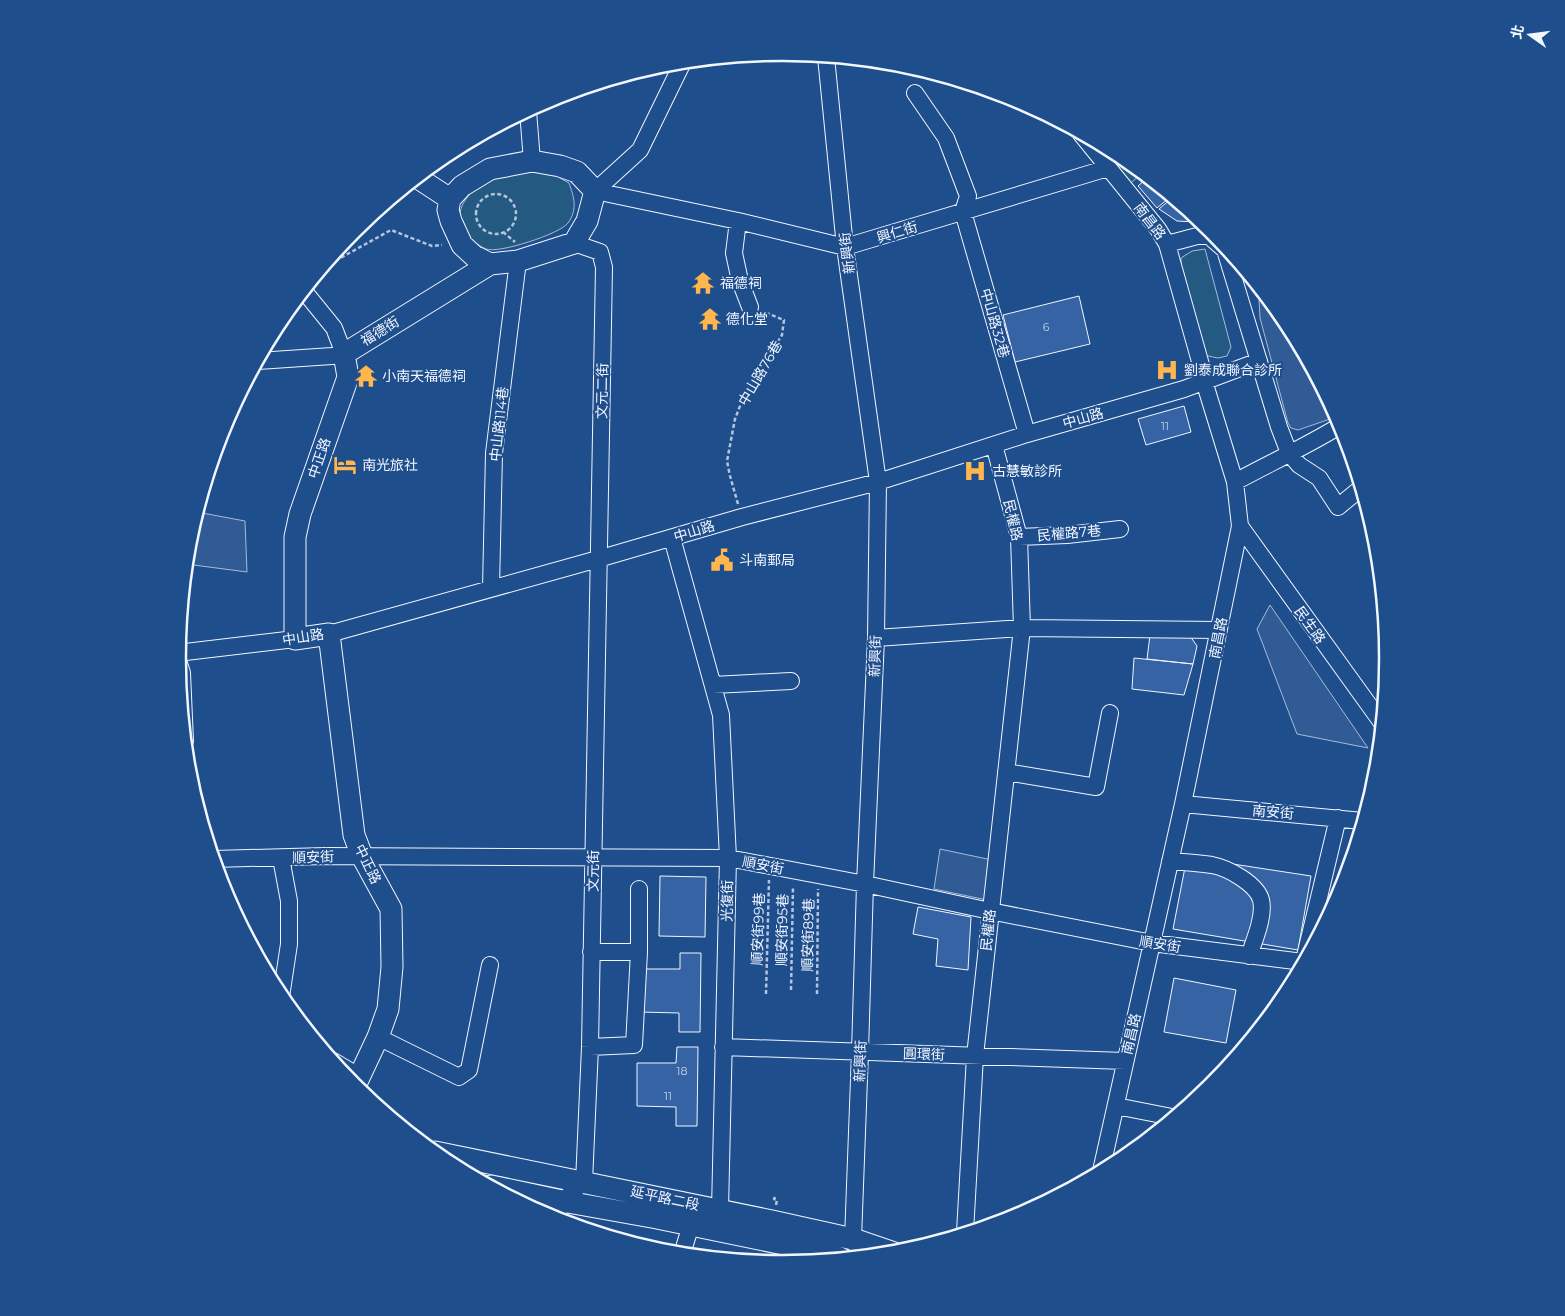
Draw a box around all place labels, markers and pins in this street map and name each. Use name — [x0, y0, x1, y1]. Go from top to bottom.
temple icon: 福德祠 — [690, 270, 716, 296]
place label: 福德祠 — [720, 274, 762, 292]
temple icon: 德化堂 — [697, 306, 723, 332]
place label: 德化堂 — [726, 310, 768, 328]
hospital icon: 劉泰成聯合診所 — [1154, 357, 1180, 383]
place label: 劉泰成聯合診所 — [1184, 361, 1282, 379]
temple icon: 小南天福德祠 — [353, 363, 379, 389]
place label: 小南天福德祠 — [382, 367, 466, 385]
hotel icon: 南光旅社 — [332, 452, 358, 478]
place label: 南光旅社 — [362, 456, 418, 474]
hospital icon: 古慧敏診所 — [962, 458, 988, 484]
place label: 古慧敏診所 — [992, 462, 1062, 480]
public building icon: 斗南郵局 — [709, 547, 735, 573]
place label: 斗南郵局 — [739, 551, 795, 569]

